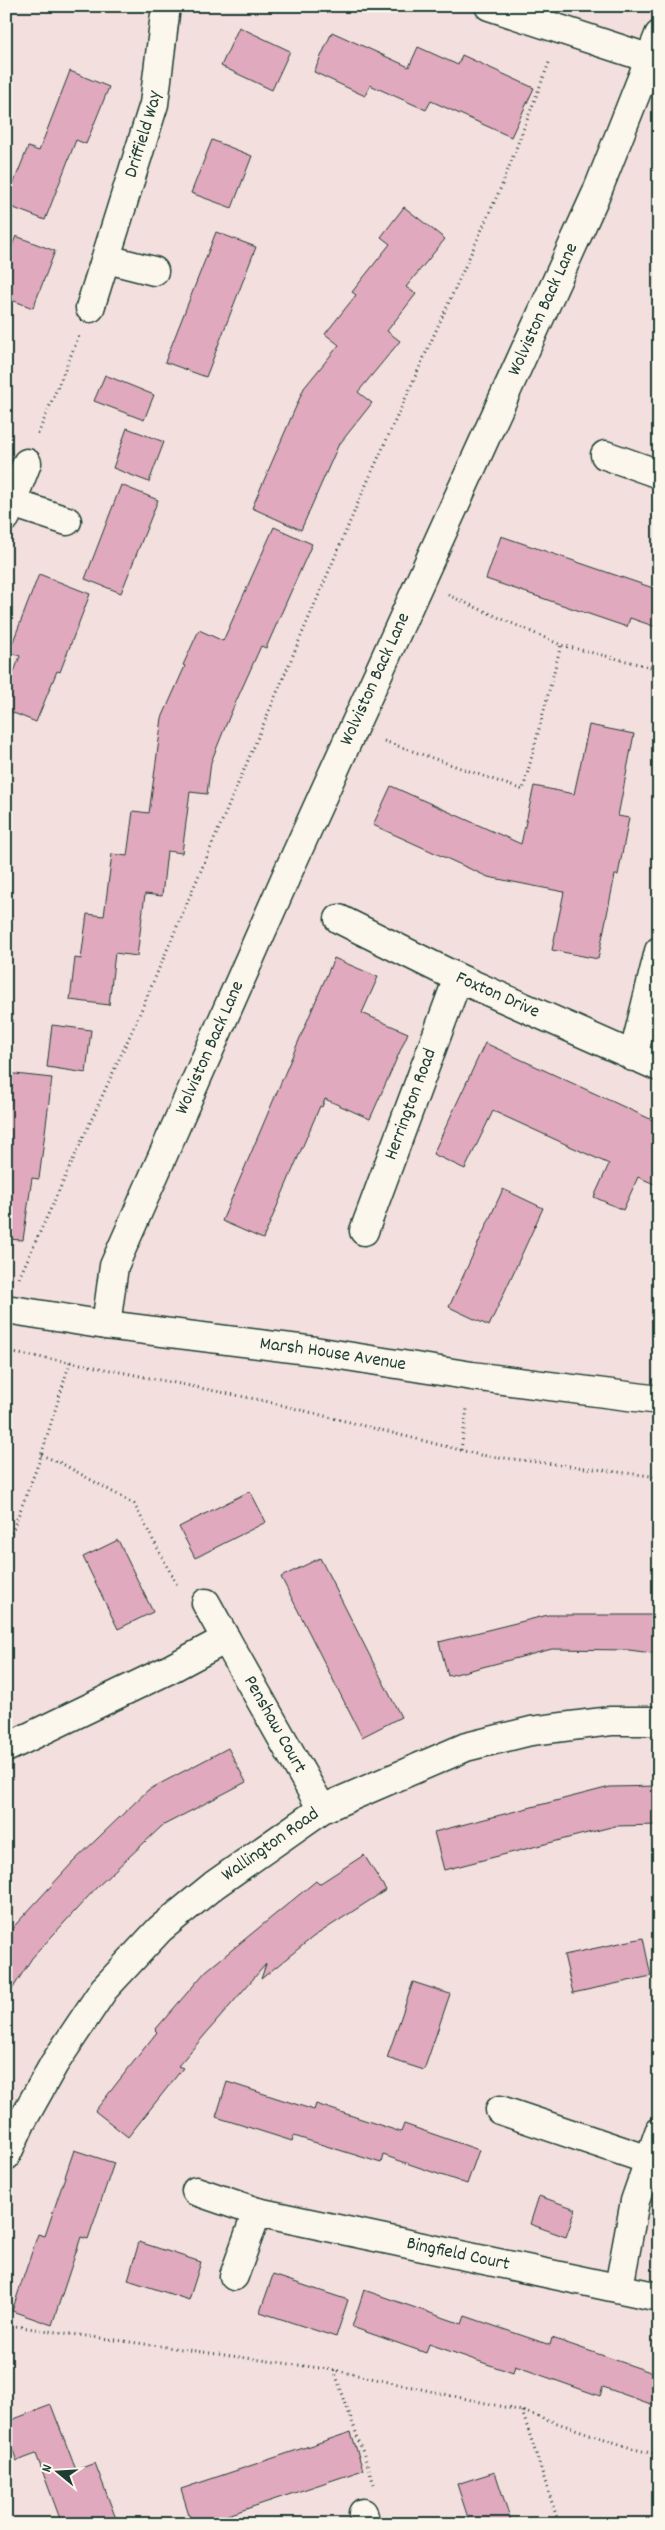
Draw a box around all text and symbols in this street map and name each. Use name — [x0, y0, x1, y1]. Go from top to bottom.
street label: Driffield Way — [118, 89, 169, 181]
street label: Wolviston Back Lane — [502, 239, 586, 381]
street label: Wolviston Back Lane — [334, 608, 418, 750]
street label: Foxton Drive — [451, 965, 544, 1026]
street label: Wolviston Back Lane — [169, 977, 252, 1119]
street label: Herrington Road — [378, 1045, 444, 1164]
street label: Marsh House Avenue — [258, 1331, 408, 1379]
street label: Penshaw Court — [236, 1671, 313, 1778]
street label: Wallington Road — [216, 1801, 325, 1889]
street label: Bingfield Court — [404, 2230, 512, 2279]
north arrow — [32, 2448, 82, 2498]
text: N — [37, 2462, 58, 2475]

